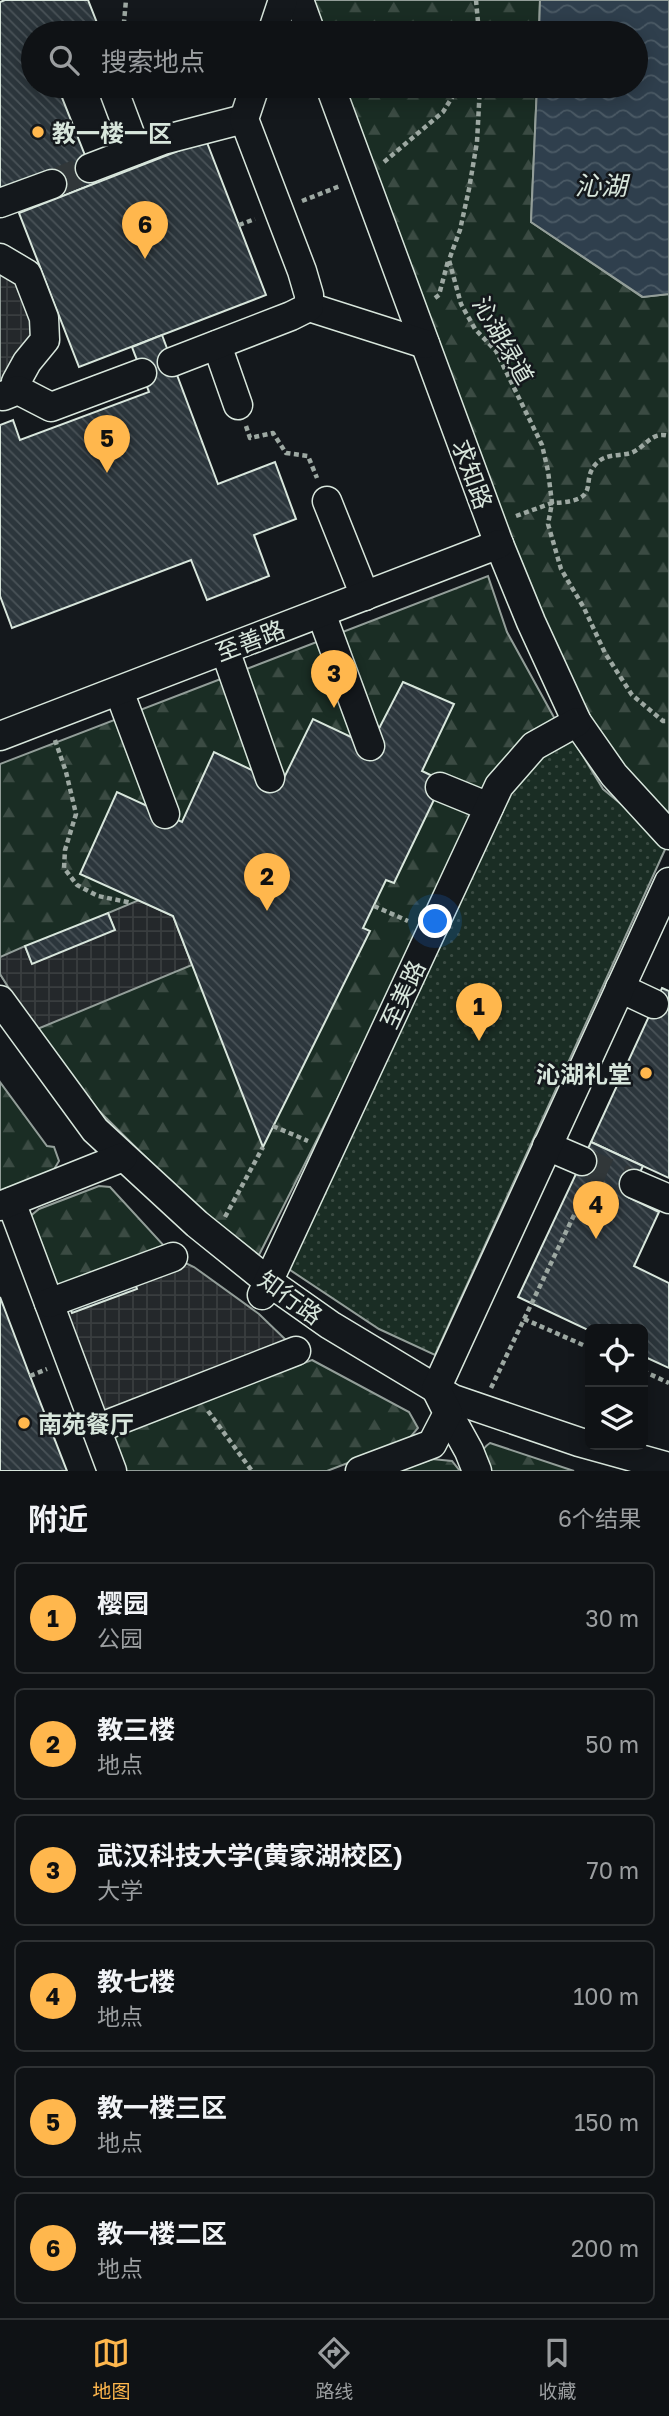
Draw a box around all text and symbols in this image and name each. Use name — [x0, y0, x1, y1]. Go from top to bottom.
search box — [21, 21, 648, 98]
icon: search — [45, 41, 83, 79]
text: 搜索地点 — [101, 46, 205, 77]
place label: 教一楼一区 — [52, 118, 172, 147]
marker: 教一楼一区 — [30, 124, 46, 140]
water label: 沁湖 — [575, 170, 631, 201]
pin: 6 — [122, 201, 168, 259]
street label: 沁湖绿道 — [467, 291, 541, 389]
pin: 5 — [84, 415, 130, 473]
street label: 求知路 — [447, 435, 499, 513]
street label: 至善路 — [211, 614, 289, 666]
pin: 3 — [311, 650, 357, 708]
pin: 2 — [244, 853, 290, 911]
your location — [418, 904, 452, 938]
street label: 至美路 — [374, 955, 430, 1033]
pin: 1 — [456, 983, 502, 1041]
place label: 沁湖礼堂 — [536, 1059, 632, 1088]
marker: 沁湖礼堂 — [638, 1065, 654, 1081]
pin: 4 — [573, 1181, 619, 1239]
street label: 知行路 — [253, 1264, 329, 1330]
map controls — [585, 1324, 648, 1450]
button: locate — [585, 1324, 648, 1387]
button: layers — [585, 1387, 648, 1450]
place label: 南苑餐厅 — [38, 1409, 134, 1438]
marker: 南苑餐厅 — [16, 1415, 32, 1431]
text: 附近 — [28, 1501, 88, 1537]
text: 6个结果 — [558, 1504, 641, 1532]
text: 樱园 — [97, 1588, 149, 1619]
text: 1 — [47, 1604, 59, 1632]
text: 30 m — [585, 1604, 639, 1632]
text: 公园 — [97, 1624, 143, 1652]
text: 教三楼 — [97, 1714, 175, 1745]
text: 2 — [46, 1730, 60, 1758]
text: 50 m — [585, 1730, 639, 1758]
text: 地点 — [97, 1750, 143, 1778]
text: 武汉科技大学(黄家湖校区) — [97, 1840, 403, 1871]
text: 3 — [46, 1856, 60, 1884]
text: 70 m — [586, 1856, 639, 1884]
text: 大学 — [97, 1876, 143, 1904]
text: 教七楼 — [97, 1966, 175, 1997]
text: 4 — [46, 1982, 60, 2010]
text: 100 m — [573, 1982, 639, 2010]
text: 地点 — [97, 2002, 143, 2030]
text: 教一楼三区 — [97, 2092, 227, 2123]
text: 5 — [46, 2108, 60, 2136]
text: 150 m — [574, 2108, 639, 2136]
text: 地点 — [97, 2128, 143, 2156]
text: 教一楼二区 — [97, 2218, 227, 2249]
text: 6 — [46, 2234, 60, 2262]
text: 200 m — [571, 2234, 639, 2262]
text: 地点 — [97, 2254, 143, 2282]
tab: 地图 — [92, 2334, 131, 2403]
tab: 路线 — [315, 2334, 354, 2403]
tab: 收藏 — [538, 2334, 577, 2403]

